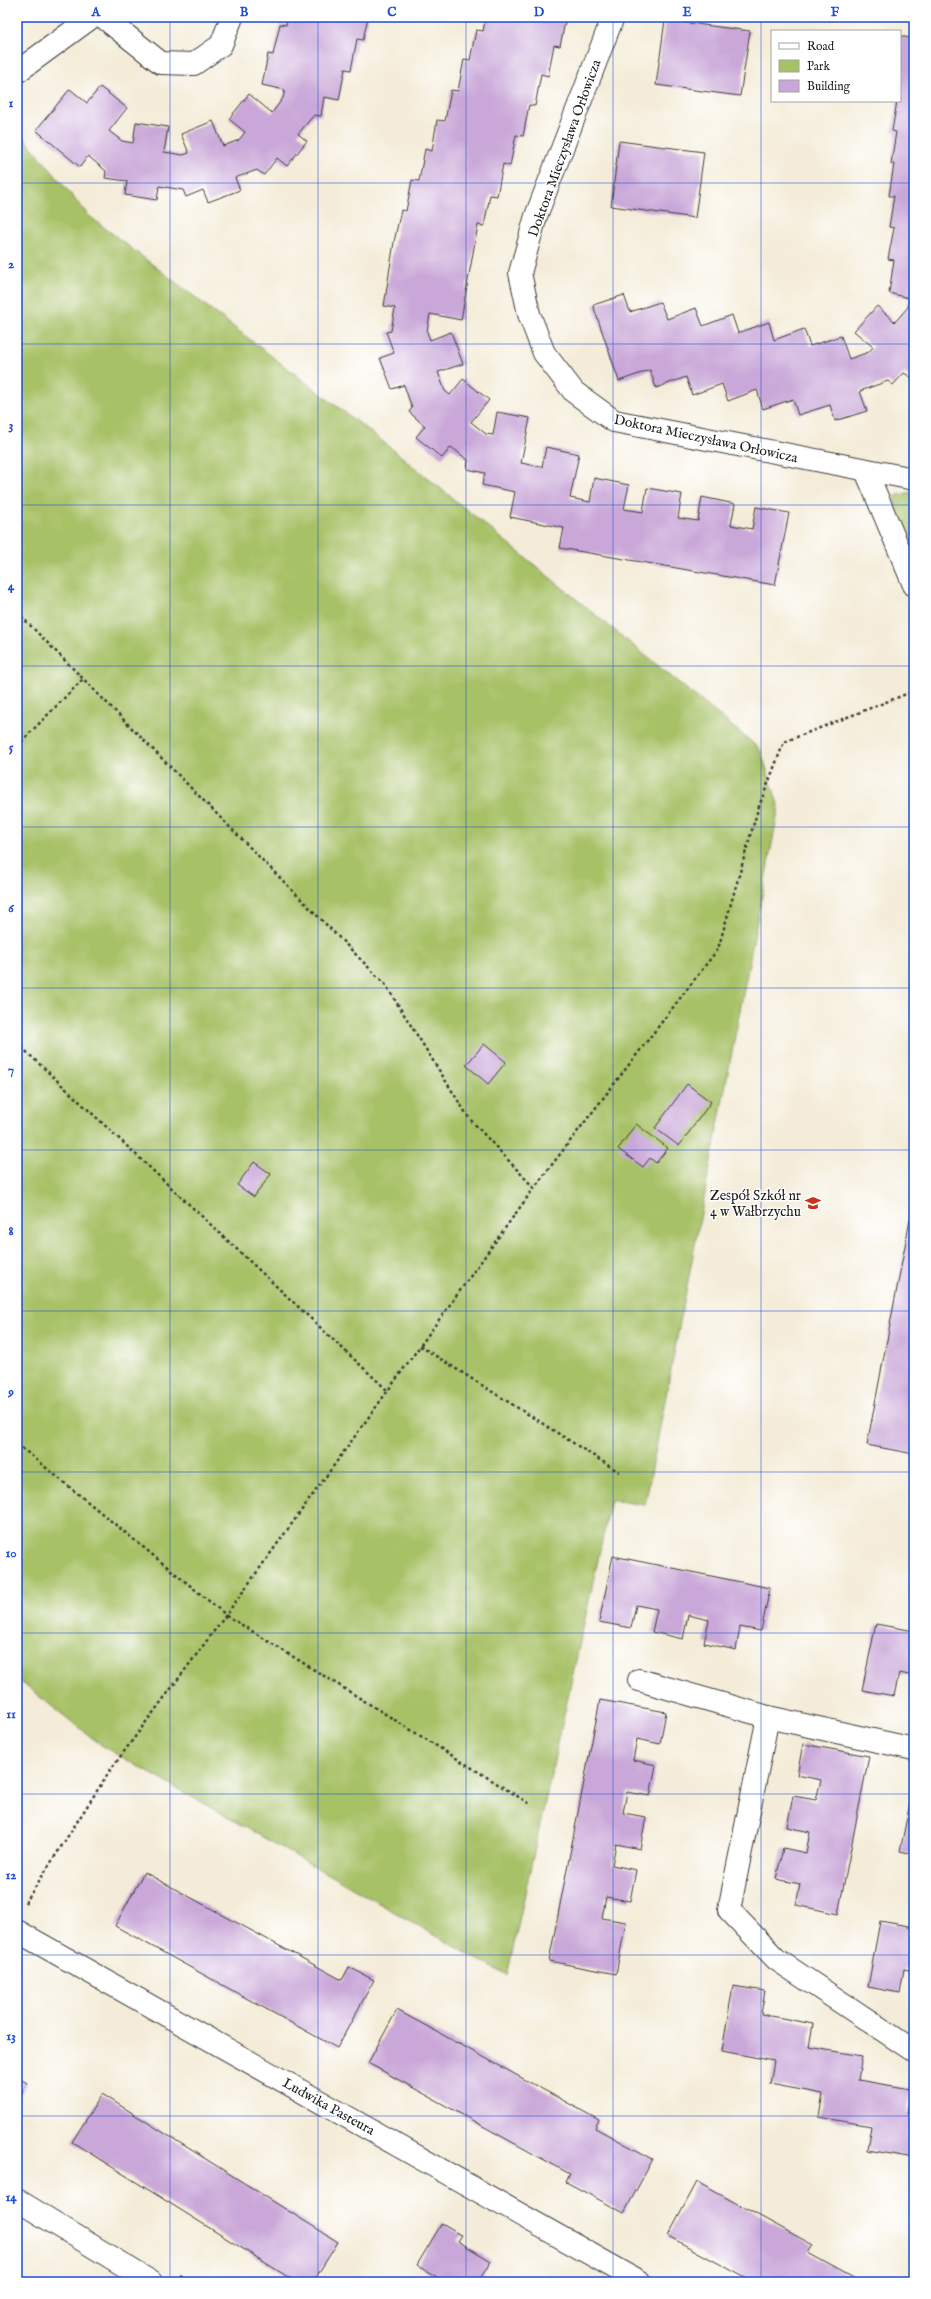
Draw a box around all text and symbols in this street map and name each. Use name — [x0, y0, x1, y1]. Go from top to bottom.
text: A — [91, 4, 102, 21]
text: B — [240, 4, 249, 21]
text: C — [387, 4, 397, 21]
text: D — [534, 4, 545, 21]
text: E — [682, 4, 692, 21]
text: F — [831, 4, 840, 21]
legend — [771, 30, 901, 102]
text: Road — [807, 39, 835, 54]
street label: Doktora Mieczysława Orłowicza — [524, 56, 606, 240]
text: Park — [807, 59, 830, 74]
text: Building — [807, 79, 851, 94]
text: 1 — [9, 95, 14, 112]
text: 2 — [8, 256, 14, 273]
street label: Doktora Mieczysława Orłowicza — [612, 411, 800, 467]
text: 3 — [9, 417, 14, 434]
text: 4 — [8, 578, 15, 595]
text: 5 — [9, 739, 14, 756]
text: 6 — [8, 900, 14, 917]
text: 7 — [8, 1062, 14, 1079]
place label: Zespół Szkół nr 4 w Wałbrzychu — [710, 1187, 801, 1221]
school or university icon: Zespół Szkół nr 4 w Wałbrzychu — [804, 1194, 822, 1212]
text: 8 — [8, 1223, 14, 1240]
text: 9 — [7, 1384, 14, 1401]
text: 10 — [5, 1545, 17, 1562]
text: 11 — [6, 1706, 16, 1723]
text: 12 — [6, 1867, 16, 1884]
text: 13 — [6, 2028, 16, 2045]
street label: Ludwika Pasteura — [279, 2074, 379, 2140]
text: 14 — [5, 2189, 17, 2206]

